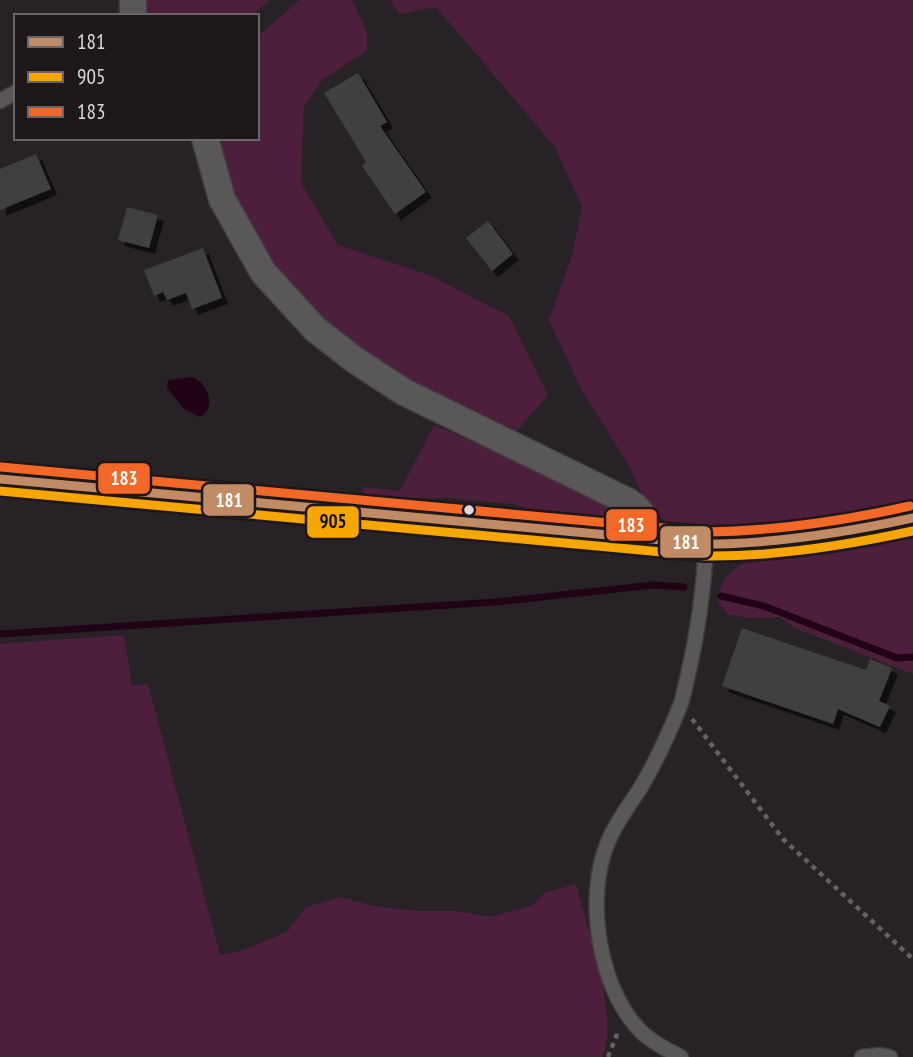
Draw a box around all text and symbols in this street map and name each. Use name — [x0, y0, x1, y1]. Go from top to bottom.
legend — [14, 14, 259, 140]
text: 181 — [77, 28, 105, 55]
text: 905 — [77, 63, 105, 90]
text: 183 — [77, 98, 105, 125]
line badge: 183 — [97, 462, 151, 495]
text: 183 — [110, 466, 138, 490]
line badge: 181 — [202, 483, 255, 517]
text: 181 — [215, 488, 243, 512]
unlabelled marker — [462, 503, 476, 517]
line badge: 905 — [306, 505, 360, 539]
line badge: 183 — [605, 508, 658, 542]
text: 905 — [319, 509, 347, 533]
text: 183 — [617, 513, 645, 537]
line badge: 181 — [659, 525, 712, 559]
text: 181 — [672, 530, 700, 554]

